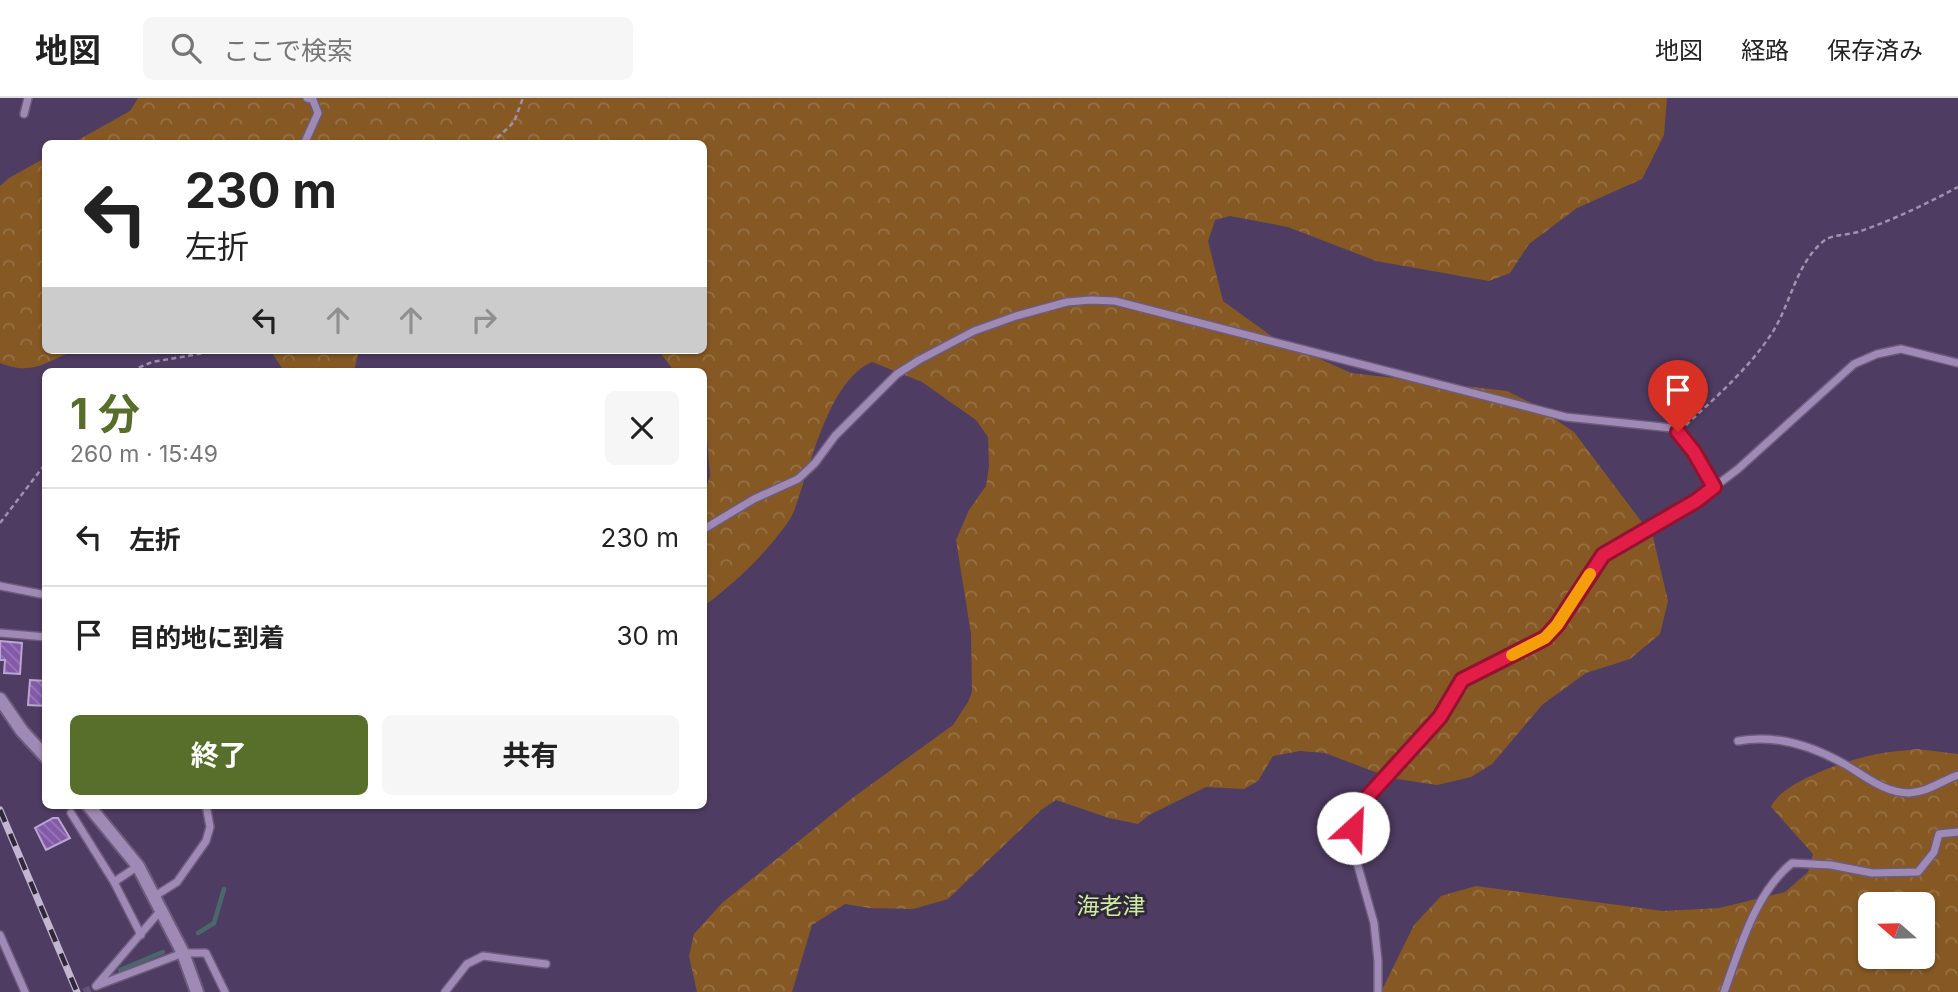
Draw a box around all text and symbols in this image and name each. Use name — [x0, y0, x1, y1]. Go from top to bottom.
search box — [143, 17, 633, 80]
icon: search — [167, 29, 205, 67]
text: 地図 — [35, 30, 101, 70]
text: ここで検索 — [223, 35, 353, 66]
text: 地図 — [1655, 36, 1703, 65]
text: 経路 — [1741, 36, 1789, 65]
text: 保存済み — [1827, 36, 1923, 65]
text: 230 m — [185, 161, 337, 220]
icon: left — [70, 168, 161, 259]
text: 左折 — [185, 227, 249, 266]
icon: left — [246, 301, 284, 339]
icon: ahead — [319, 301, 357, 339]
icon: ahead — [392, 301, 430, 339]
icon: right — [465, 301, 503, 339]
pin — [1648, 360, 1708, 432]
icon: arrive — [1659, 371, 1697, 409]
text: 1 分 — [70, 388, 140, 439]
button: close — [605, 391, 679, 465]
text: 260 m · 15:49 — [70, 440, 218, 468]
icon: left — [70, 518, 108, 556]
text: 230 m — [601, 522, 679, 553]
text: 左折 — [129, 524, 181, 555]
icon: arrive — [70, 616, 108, 654]
text: 30 m — [616, 620, 679, 651]
text: 目的地に到着 — [129, 622, 285, 653]
button: 終了 — [70, 715, 368, 795]
button: 共有 — [382, 715, 679, 795]
position arrow — [1316, 791, 1390, 865]
district label: 海老津 — [1077, 892, 1146, 920]
north arrow — [1858, 892, 1936, 970]
map controls — [1858, 892, 1935, 969]

